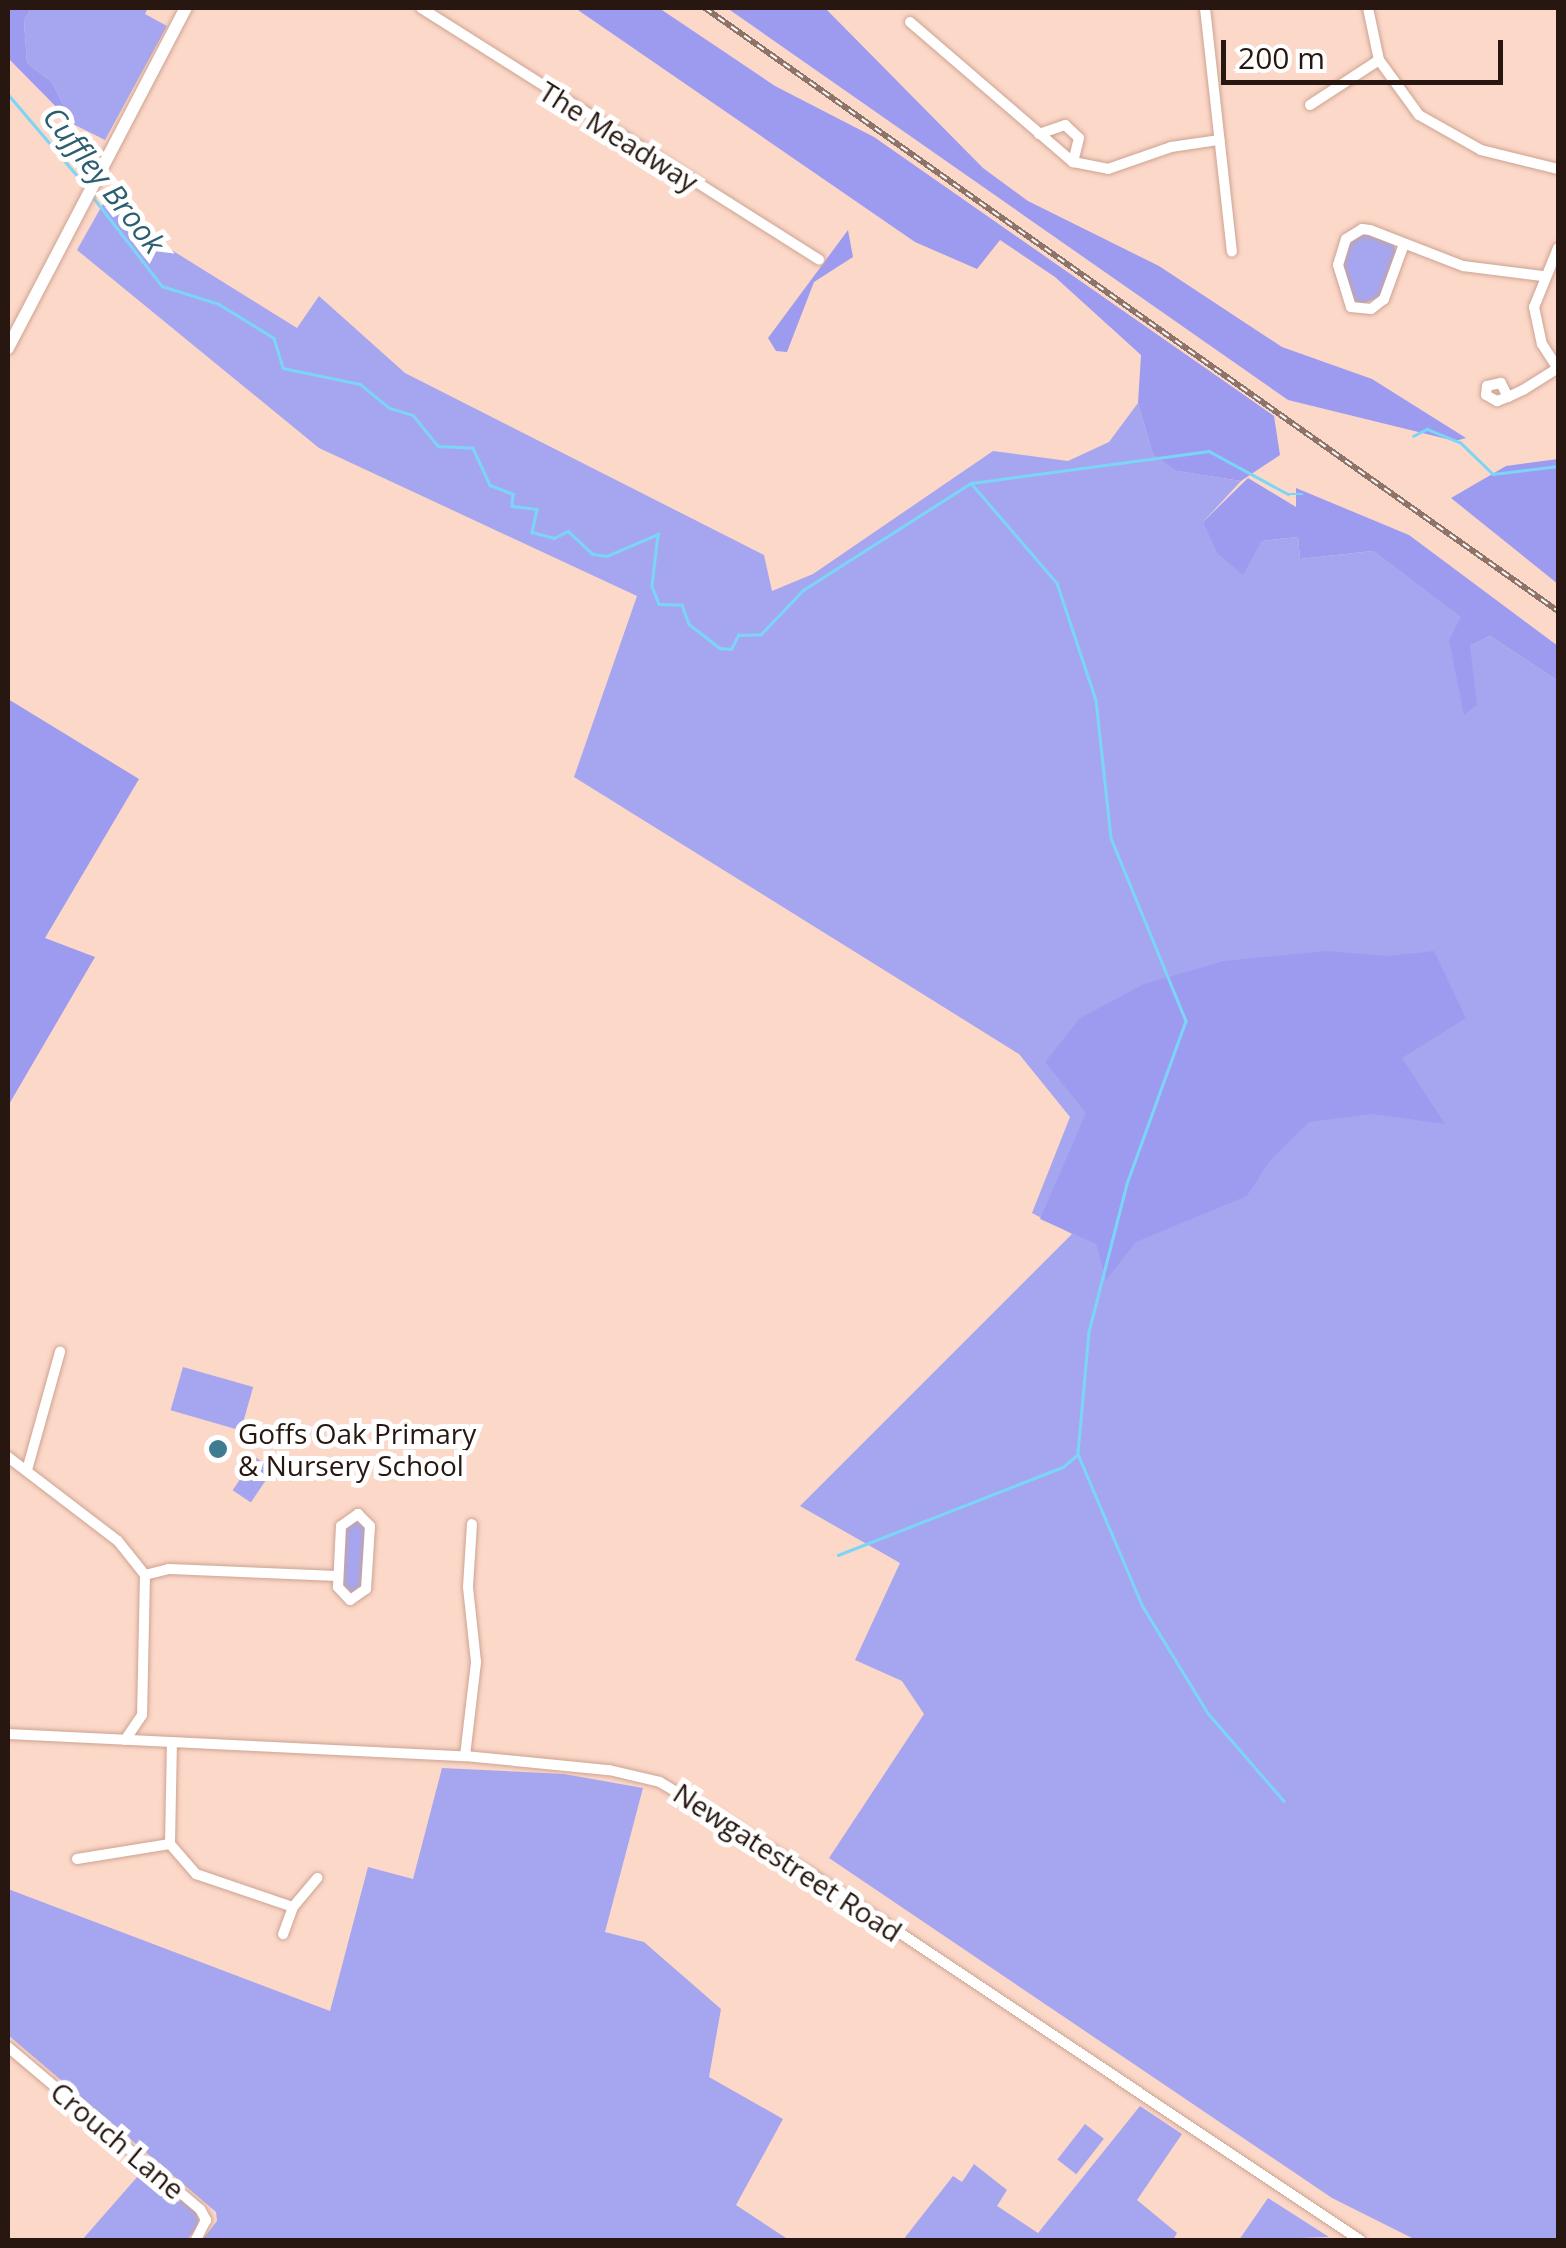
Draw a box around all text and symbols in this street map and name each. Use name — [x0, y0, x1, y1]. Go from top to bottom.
scale bar — [1226, 20, 1508, 82]
text: 200 m — [1238, 37, 1325, 78]
street label: The Meadway — [534, 74, 704, 198]
water label: Cuffley Brook — [36, 100, 172, 260]
place label: Goffs Oak Primary & Nursery School — [238, 1416, 476, 1482]
marker: Goffs Oak Primary & Nursery School — [207, 1438, 229, 1460]
street label: Newgatestreet Road — [668, 1776, 908, 1948]
street label: Crouch Lane — [44, 2074, 192, 2206]

